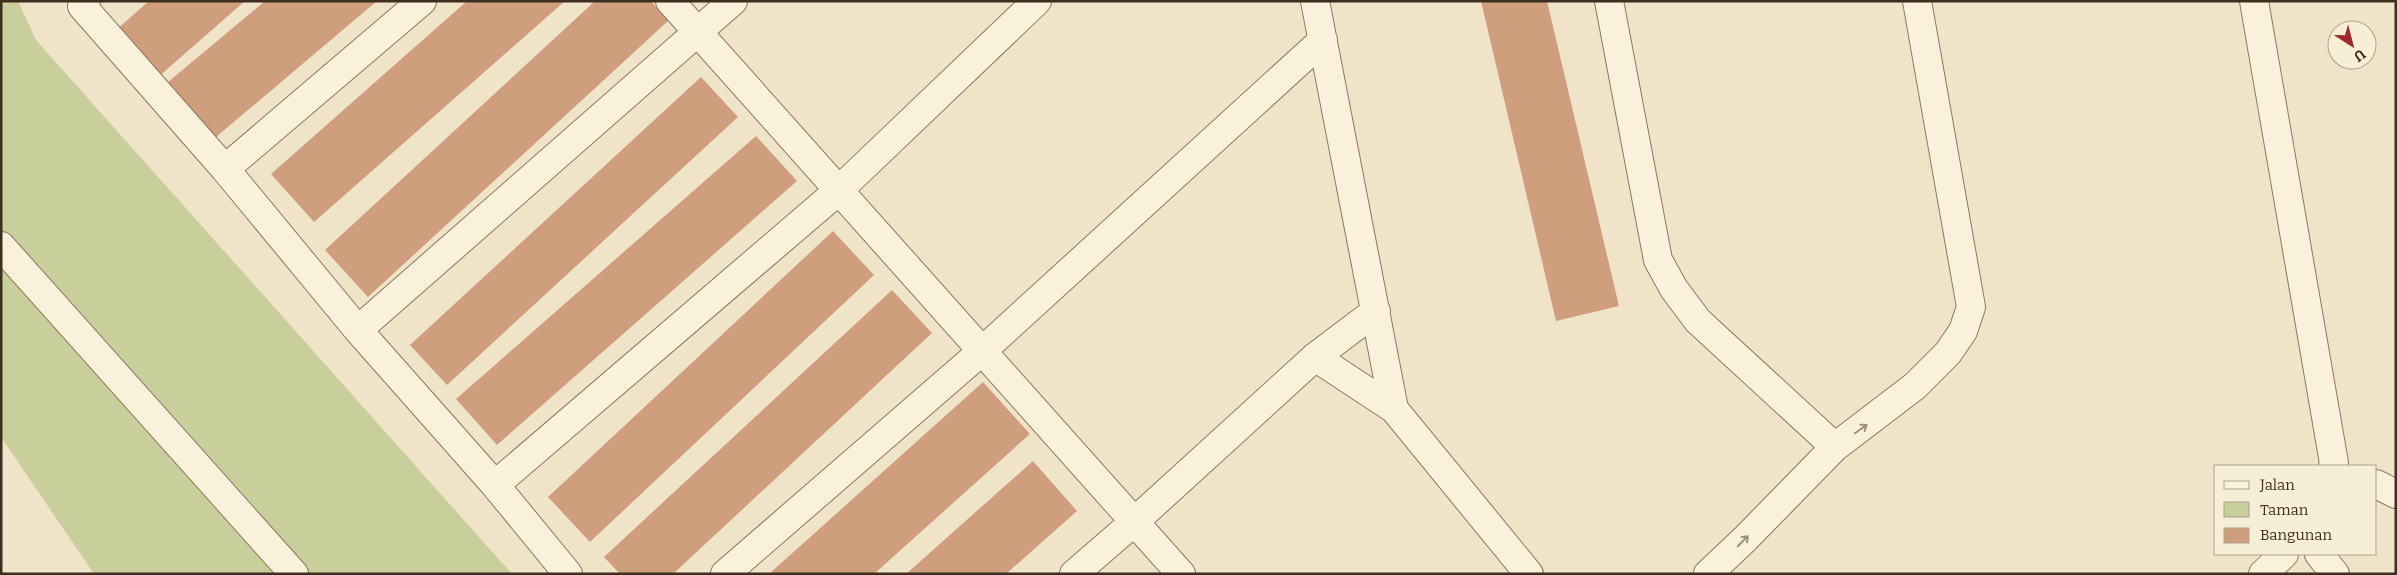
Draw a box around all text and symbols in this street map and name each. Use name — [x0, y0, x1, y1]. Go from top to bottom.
north arrow — [2327, 20, 2377, 70]
text: U — [2350, 45, 2369, 65]
one-way arrow — [1853, 424, 1867, 434]
legend — [2214, 465, 2377, 555]
text: Jalan — [2259, 476, 2295, 494]
text: Taman — [2260, 501, 2309, 519]
text: Bangunan — [2260, 526, 2332, 544]
one-way arrow — [1737, 535, 1750, 547]

